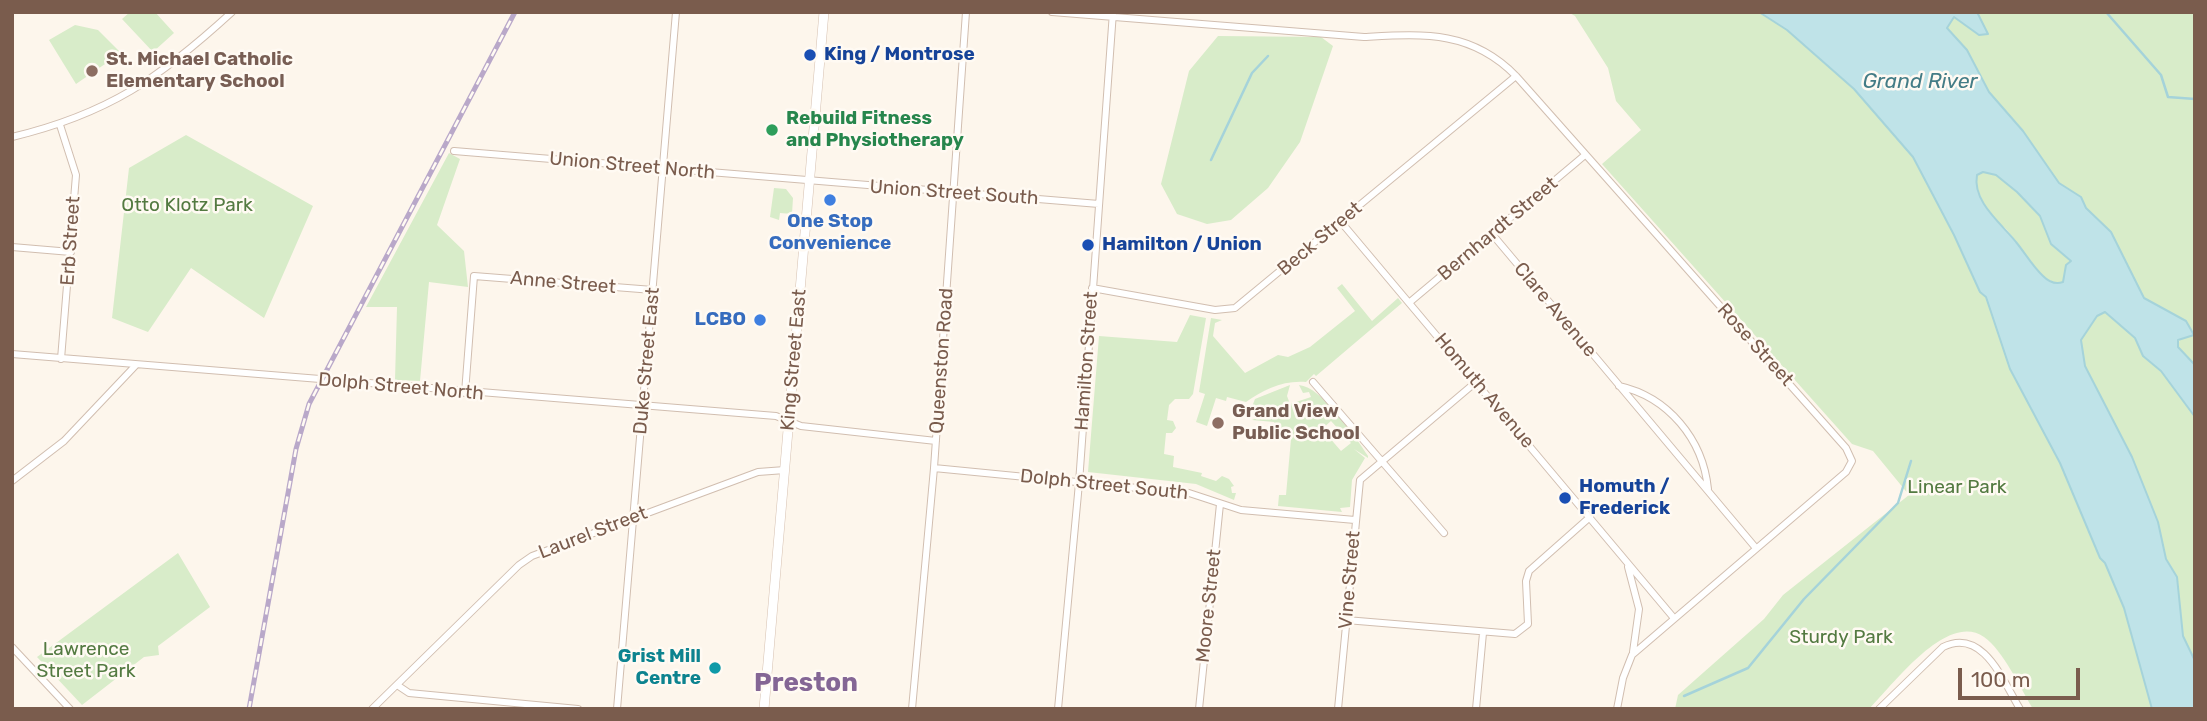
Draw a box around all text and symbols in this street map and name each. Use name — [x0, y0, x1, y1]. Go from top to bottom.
place label: King / Montrose — [824, 44, 975, 66]
marker: King / Montrose — [802, 47, 818, 63]
place label: St. Michael Catholic Elementary School — [106, 49, 293, 93]
marker: St. Michael Catholic Elementary School — [84, 63, 100, 79]
water label: Grand River — [1863, 69, 1977, 95]
place label: Rebuild Fitness and Physiotherapy — [786, 108, 964, 152]
marker: Rebuild Fitness and Physiotherapy — [764, 122, 780, 138]
street label: Union Street North — [548, 147, 716, 185]
street label: Bernhardt Street — [1433, 172, 1563, 286]
street label: Union Street South — [869, 176, 1039, 210]
marker: One Stop Convenience — [822, 192, 838, 208]
park label: Otto Klotz Park — [121, 195, 253, 217]
street label: Erb Street — [57, 196, 85, 286]
street label: Beck Street — [1273, 197, 1367, 281]
place label: One Stop Convenience — [769, 211, 891, 255]
place label: Hamilton / Union — [1102, 234, 1262, 256]
marker: Hamilton / Union — [1080, 237, 1096, 253]
street label: Clare Avenue — [1509, 258, 1601, 362]
street label: Anne Street — [509, 267, 617, 299]
street label: Duke Street East — [629, 286, 665, 436]
street label: Queenston Road — [926, 287, 958, 435]
street label: King Street East — [776, 288, 812, 432]
street label: Hamilton Street — [1071, 291, 1103, 431]
street label: Rose Street — [1712, 299, 1798, 391]
place label: LCBO — [695, 309, 746, 331]
marker: LCBO — [752, 312, 768, 328]
street label: Homuth Avenue — [1429, 329, 1539, 453]
street label: Dolph Street North — [317, 368, 485, 406]
place label: Grand View Public School — [1232, 401, 1360, 445]
marker: Grand View Public School — [1210, 415, 1226, 431]
street label: Dolph Street South — [1019, 465, 1189, 505]
place label: Homuth / Frederick — [1579, 476, 1670, 520]
park label: Linear Park — [1907, 477, 2007, 499]
marker: Homuth / Frederick — [1557, 490, 1573, 506]
street label: Laurel Street — [535, 502, 651, 564]
street label: Vine Street — [1334, 530, 1366, 630]
street label: Moore Street — [1192, 548, 1226, 664]
park label: Sturdy Park — [1789, 627, 1893, 649]
park label: Lawrence Street Park — [36, 639, 136, 683]
place label: Grist Mill Centre — [618, 646, 701, 690]
scale bar — [1962, 654, 2084, 698]
marker: Grist Mill Centre — [707, 660, 723, 676]
district label: Preston — [754, 667, 858, 699]
text: 100 m — [1971, 667, 2030, 692]

